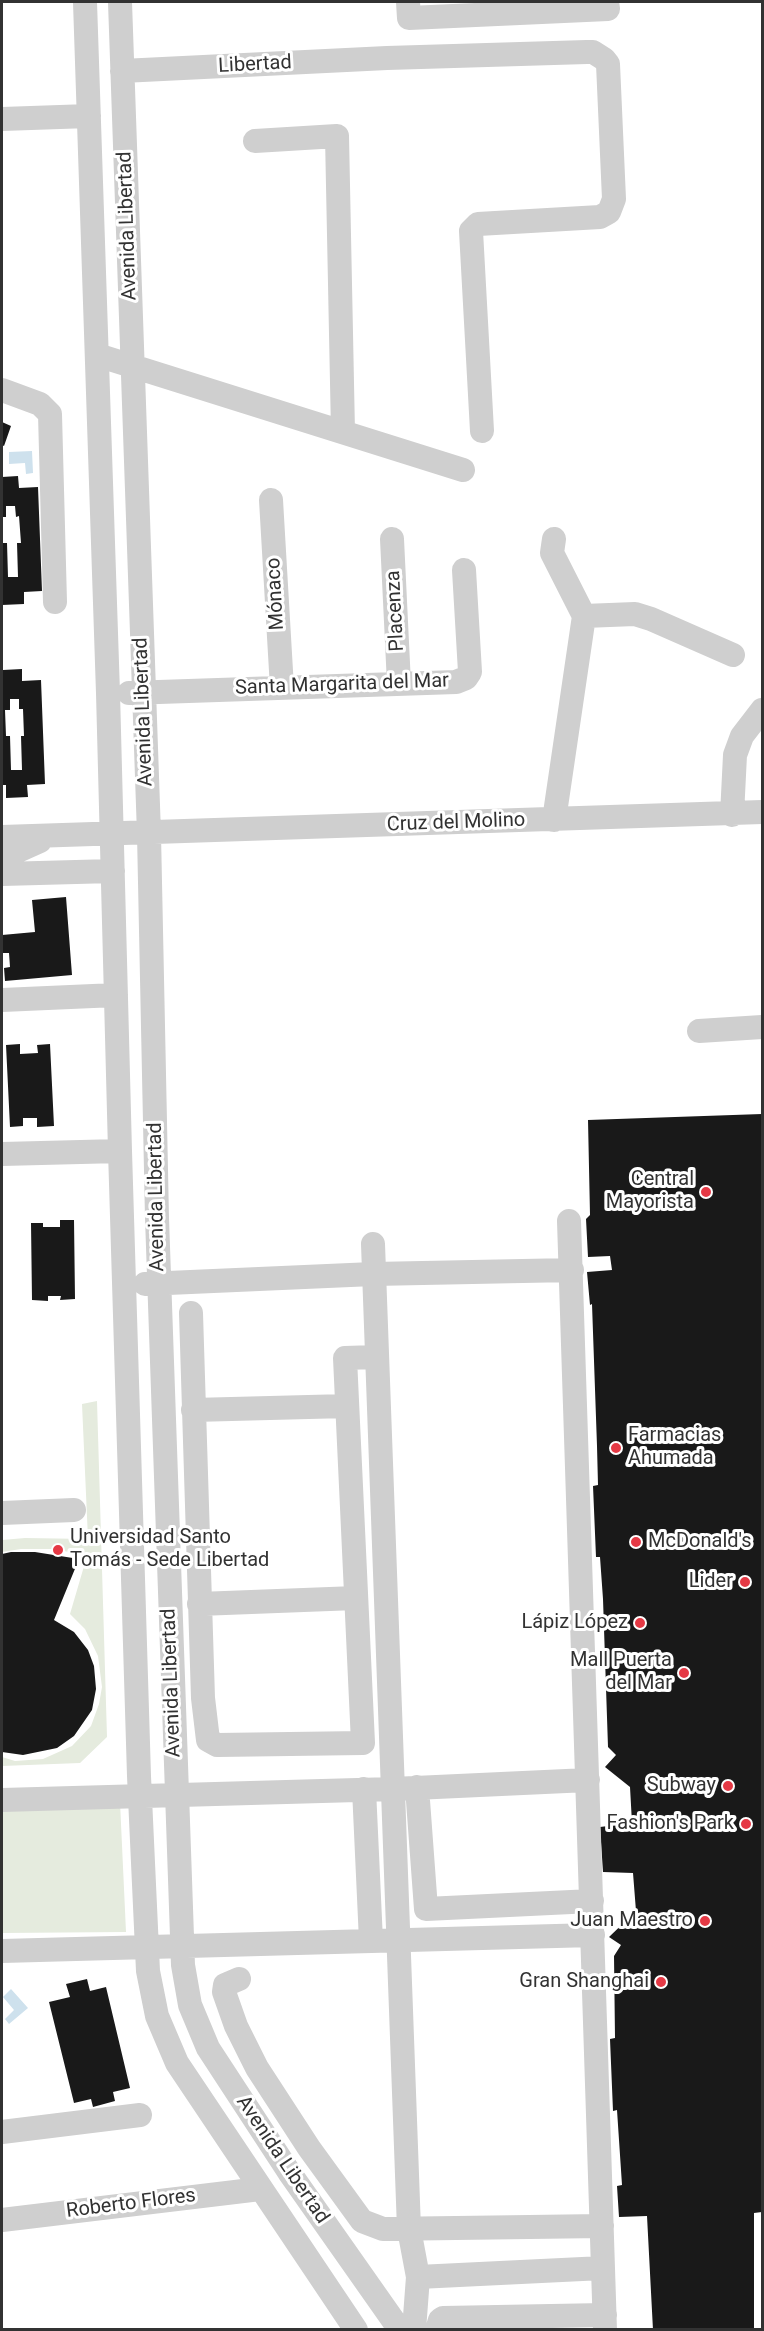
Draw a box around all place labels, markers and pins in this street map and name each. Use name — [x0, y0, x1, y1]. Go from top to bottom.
place label: Central Mayorista — [606, 1168, 694, 1215]
marker: Central Mayorista — [699, 1185, 713, 1199]
place label: Farmacias Ahumada — [628, 1424, 721, 1471]
marker: Farmacias Ahumada — [609, 1441, 623, 1455]
place label: Universidad Santo Tomás - Sede Libertad — [70, 1526, 269, 1573]
place label: McDonald's — [648, 1530, 752, 1554]
marker: McDonald's — [629, 1535, 643, 1549]
marker: Universidad Santo Tomás - Sede Libertad — [51, 1543, 65, 1557]
place label: Lider — [689, 1570, 733, 1594]
marker: Lider — [738, 1575, 752, 1589]
place label: Lápiz López — [521, 1611, 628, 1635]
marker: Lápiz López — [633, 1616, 647, 1630]
place label: Mall Puerta del Mar — [570, 1649, 672, 1696]
marker: Mall Puerta del Mar — [677, 1666, 691, 1680]
place label: Subway — [647, 1774, 716, 1798]
marker: Subway — [721, 1779, 735, 1793]
place label: Fashion's Park — [606, 1812, 734, 1836]
marker: Fashion's Park — [739, 1817, 753, 1831]
place label: Juan Maestro — [570, 1909, 693, 1933]
marker: Juan Maestro — [698, 1914, 712, 1928]
place label: Gran Shanghai — [519, 1970, 649, 1994]
marker: Gran Shanghai — [654, 1975, 668, 1989]

